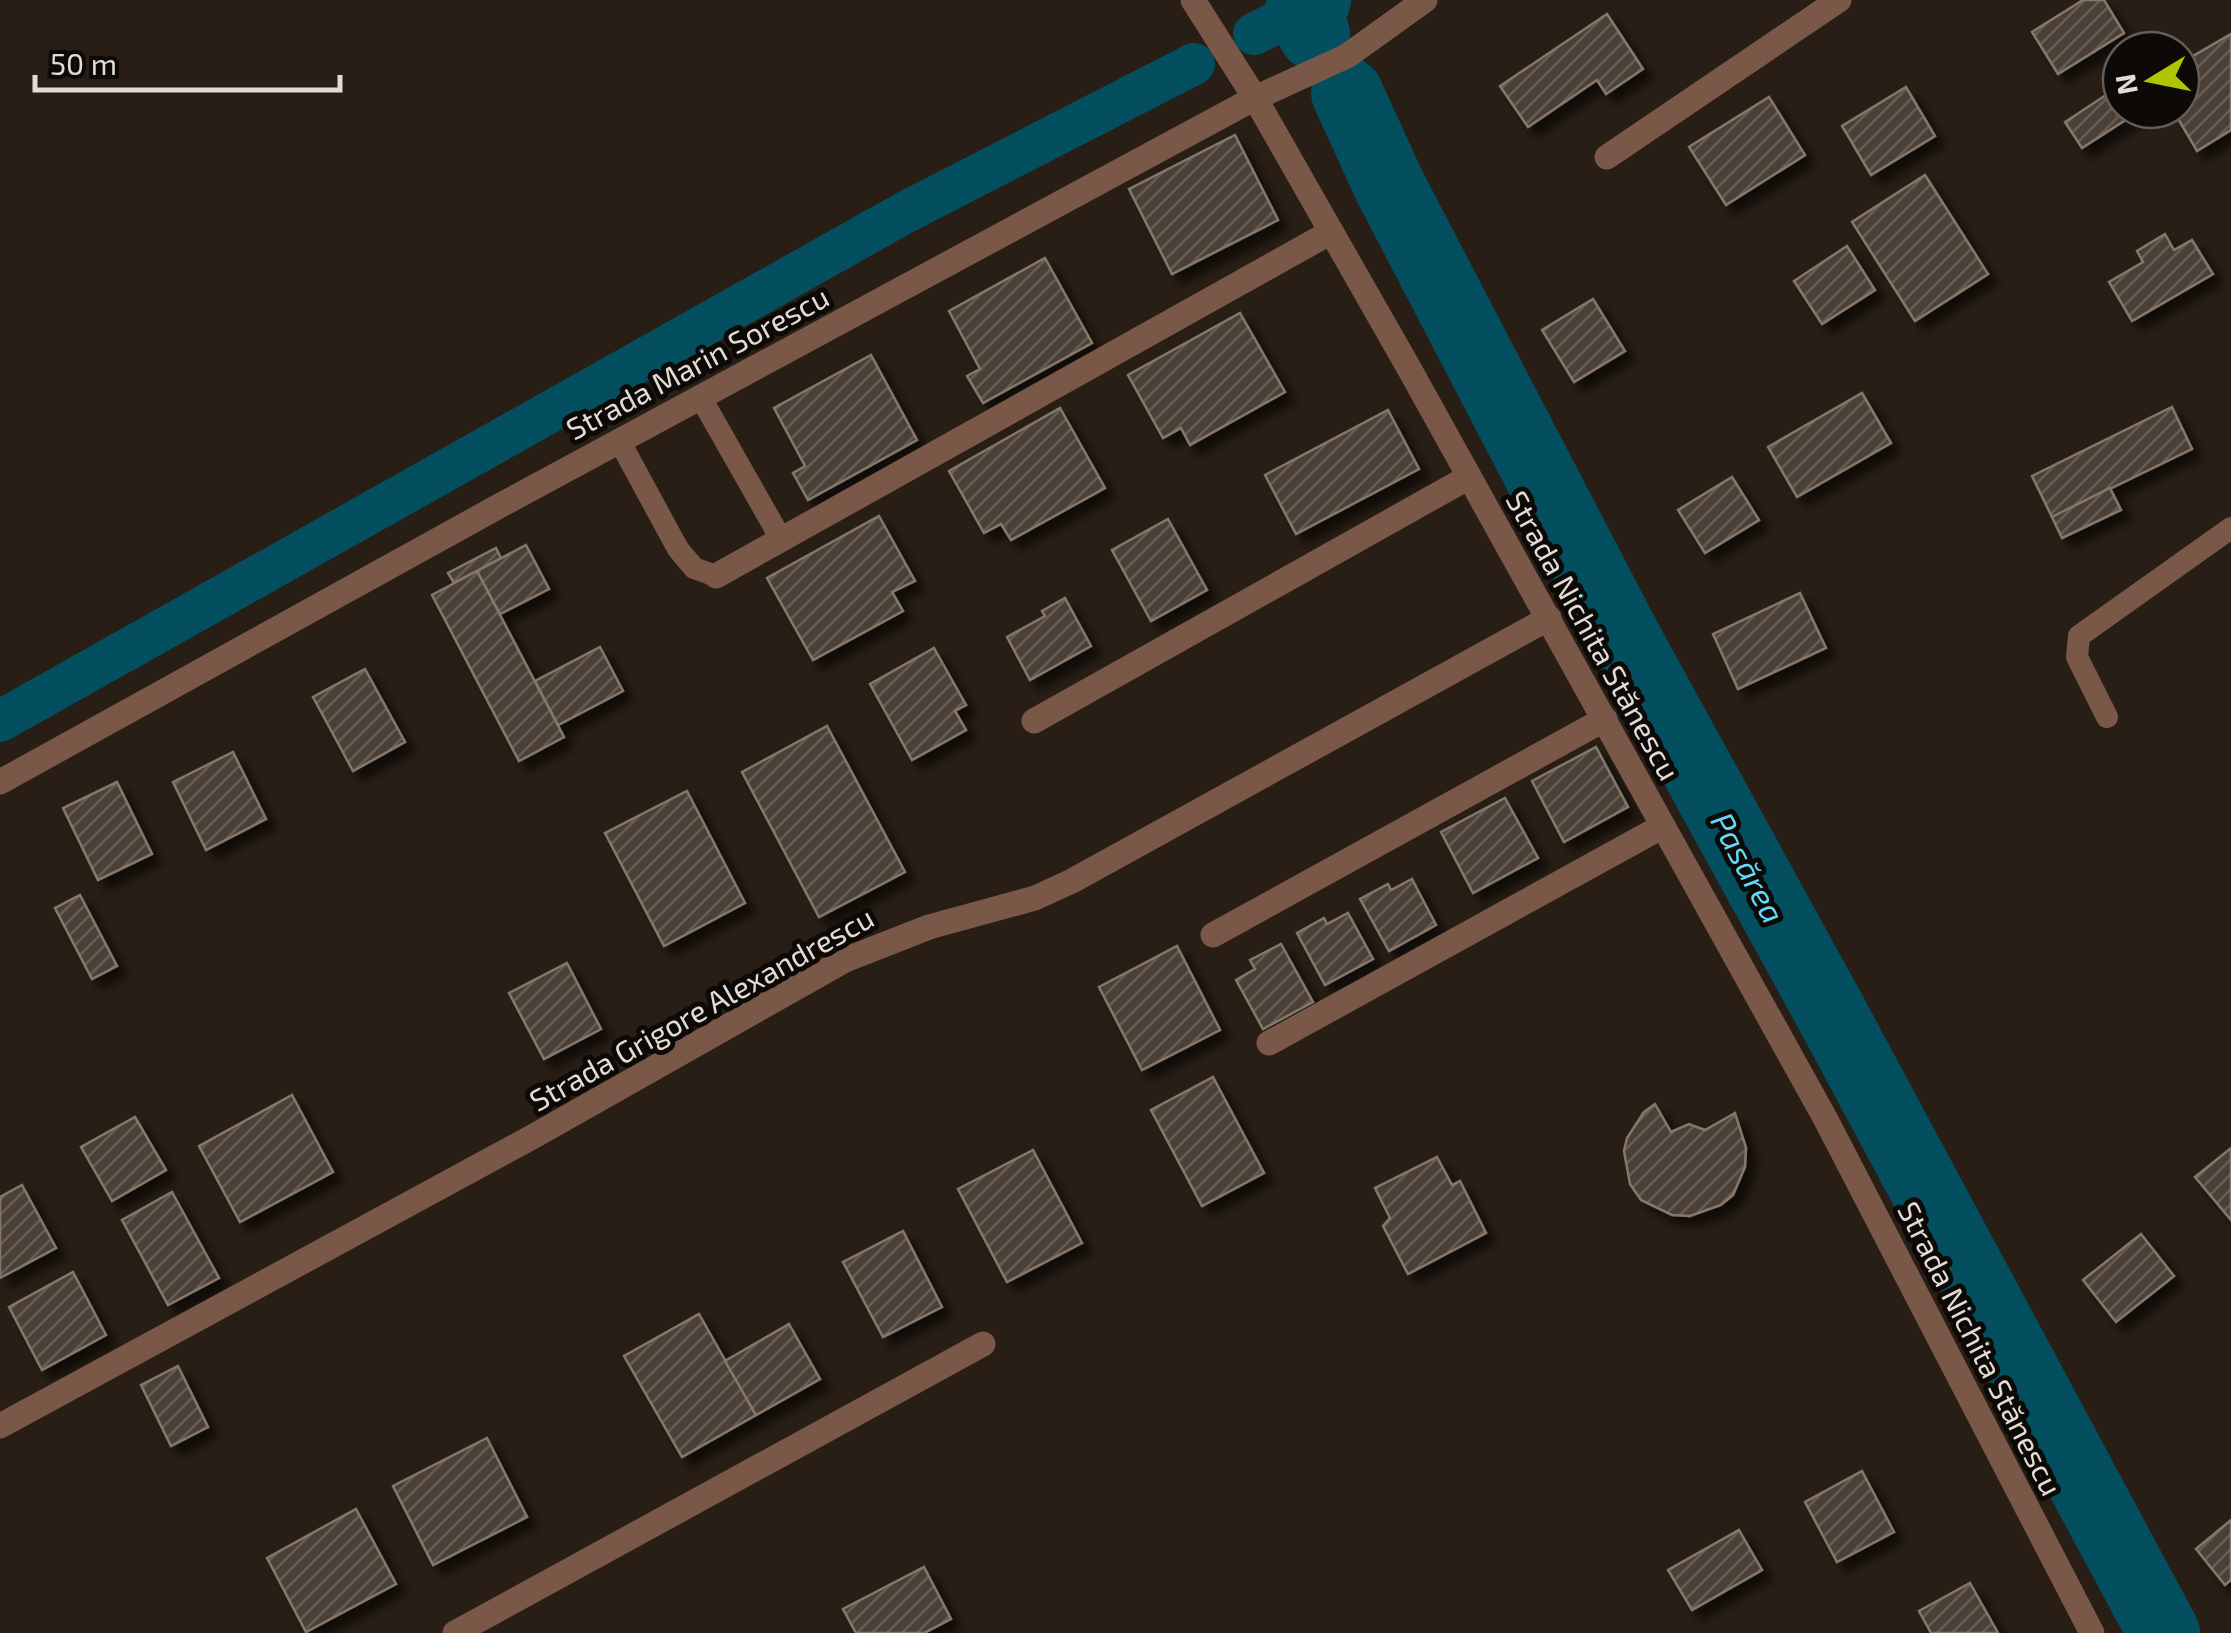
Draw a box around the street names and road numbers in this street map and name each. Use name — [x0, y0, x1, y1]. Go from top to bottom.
street label: Strada Marin Sorescu — [560, 278, 834, 446]
street label: Strada Nichita Stănescu — [1500, 484, 1688, 786]
street label: Strada Grigore Alexandrescu — [523, 898, 879, 1118]
street label: Strada Nichita Stănescu — [1891, 1195, 2071, 1501]

